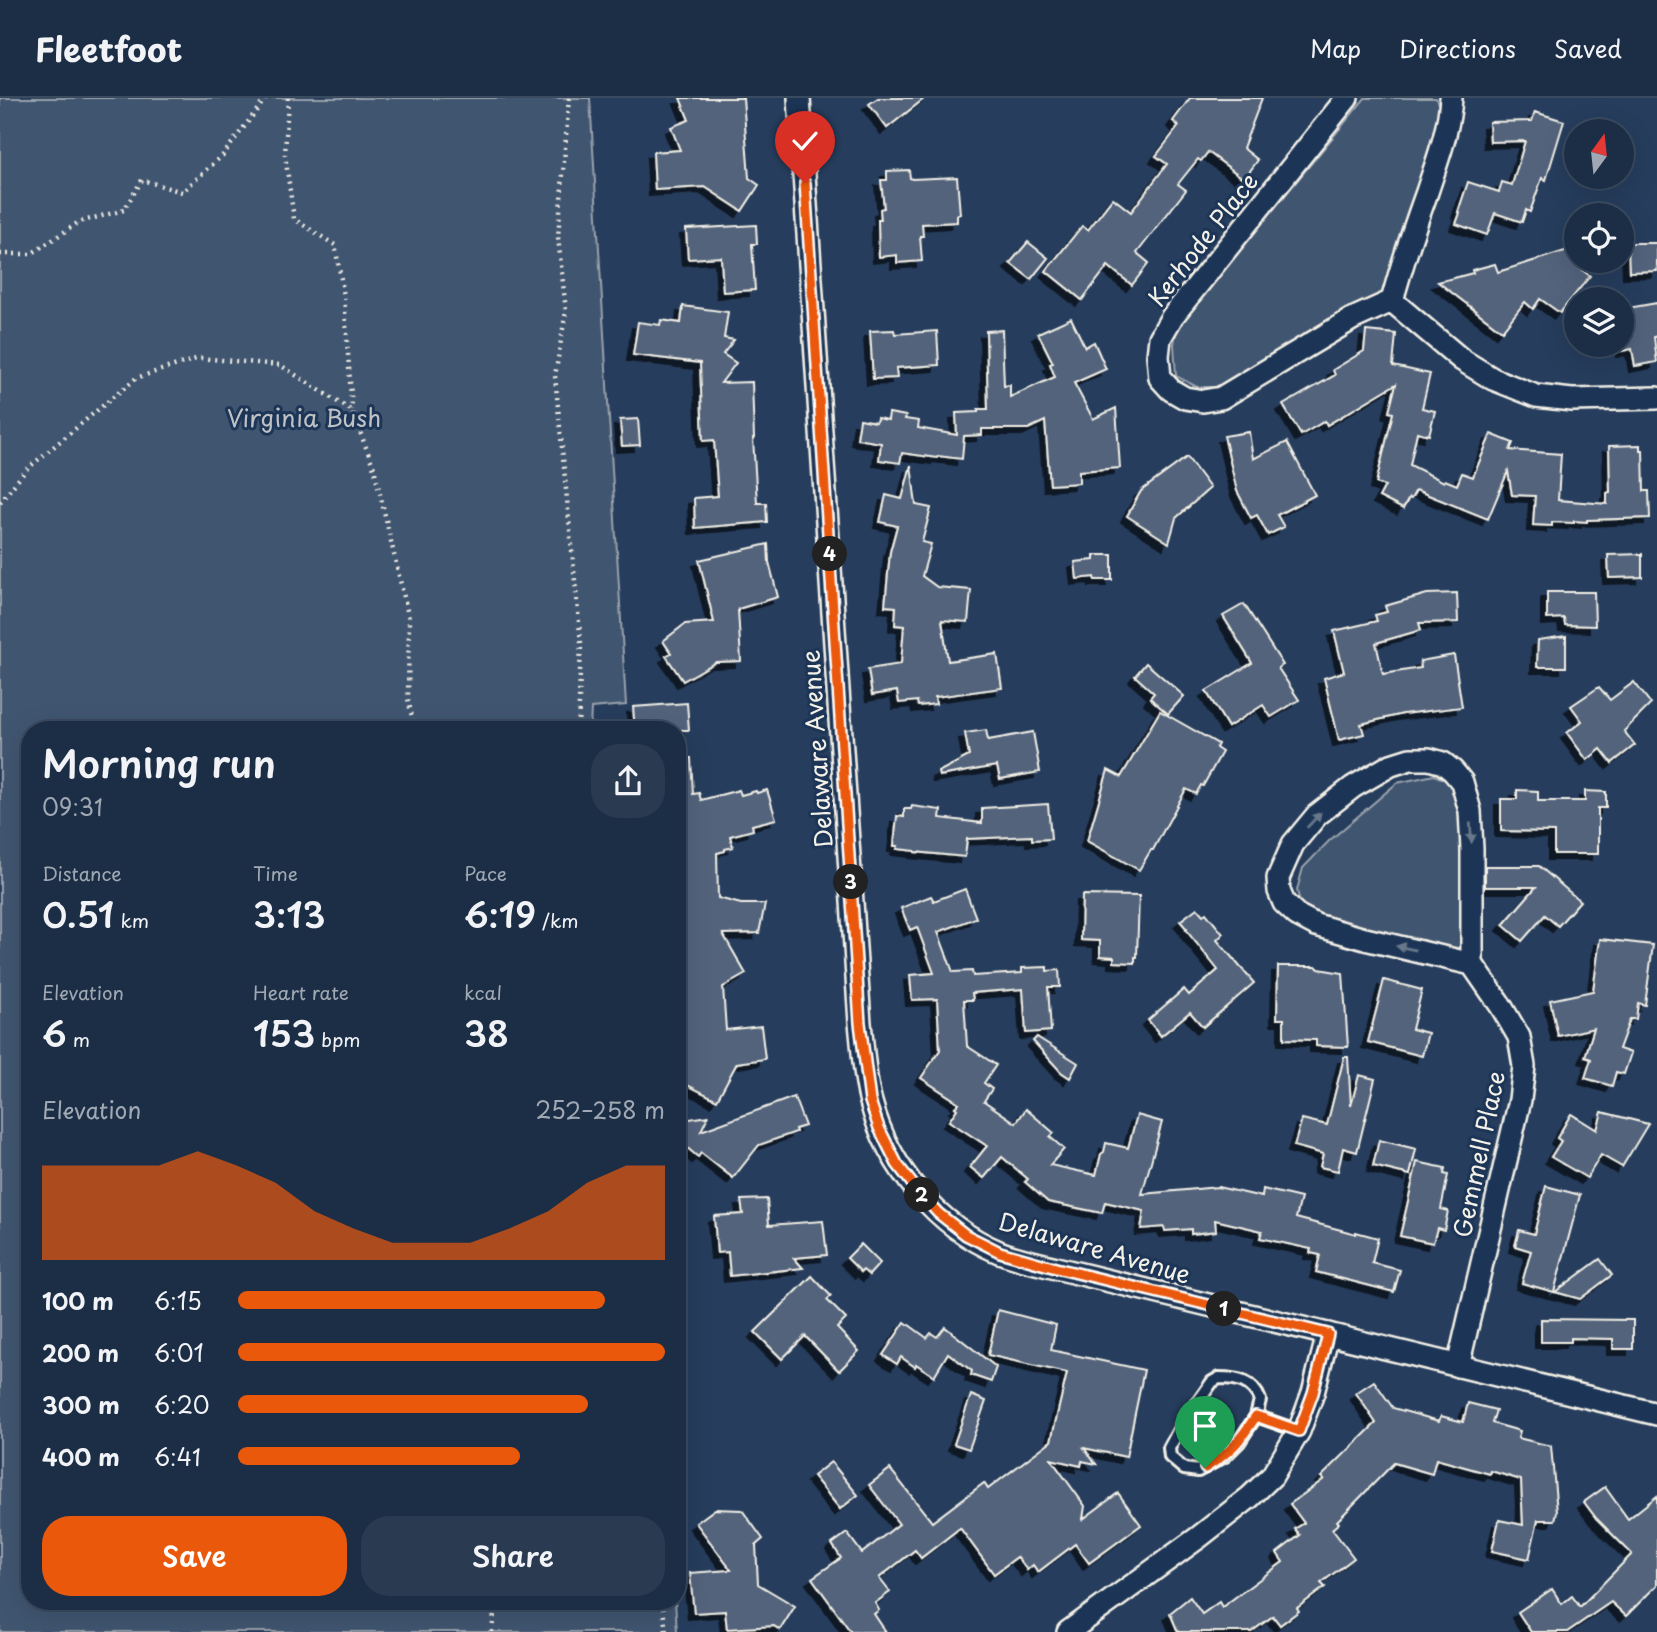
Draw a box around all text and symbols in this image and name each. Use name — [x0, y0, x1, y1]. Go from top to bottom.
text: Fleetfoot — [35, 23, 182, 73]
text: Map — [1310, 30, 1361, 66]
text: Directions — [1399, 30, 1516, 66]
text: Saved — [1554, 30, 1622, 66]
pin — [775, 111, 835, 183]
north arrow — [1564, 119, 1634, 189]
map controls — [1564, 119, 1634, 357]
icon: check — [786, 122, 824, 160]
street label: Kerhode Place — [1138, 164, 1266, 314]
button: locate — [1564, 203, 1634, 273]
button: layers — [1564, 287, 1634, 357]
park label: Virginia Bush — [227, 399, 381, 435]
pin: 4 — [812, 536, 848, 572]
text: 4 — [823, 539, 836, 567]
street label: Delaware Avenue — [791, 649, 841, 849]
text: Morning run — [42, 734, 276, 791]
button: share — [591, 744, 665, 818]
text: 09:31 — [42, 789, 103, 824]
one-way arrow — [1306, 811, 1322, 829]
one-way arrow — [1466, 822, 1477, 844]
text: Distance — [42, 859, 122, 887]
text: Time — [253, 859, 298, 887]
text: Pace — [464, 859, 507, 887]
pin: 3 — [834, 864, 868, 900]
text: 3 — [844, 867, 857, 895]
text: 0.51 — [42, 887, 114, 940]
text: 3:13 — [253, 887, 326, 940]
text: 6:19 — [464, 887, 536, 940]
text: km — [114, 906, 149, 934]
text: /km — [536, 906, 578, 934]
one-way arrow — [1395, 942, 1417, 953]
text: Elevation — [42, 978, 124, 1006]
text: Heart rate — [253, 978, 349, 1006]
text: kcal — [464, 978, 502, 1006]
text: 6 — [42, 1006, 67, 1059]
text: 153 — [253, 1006, 315, 1059]
text: 38 — [464, 1006, 509, 1059]
text: m — [67, 1025, 90, 1053]
text: bpm — [315, 1025, 361, 1053]
street label: Gemmell Place — [1443, 1067, 1513, 1241]
text: Elevation — [42, 1092, 141, 1127]
text: 252–258 m — [535, 1092, 665, 1127]
pin: 2 — [904, 1178, 940, 1212]
text: 2 — [915, 1180, 928, 1208]
street label: Delaware Avenue — [995, 1202, 1195, 1292]
text: 100 m — [42, 1283, 114, 1318]
text: 6:15 — [154, 1283, 202, 1318]
pin: 1 — [1206, 1292, 1242, 1326]
text: 1 — [1219, 1294, 1228, 1322]
text: 200 m — [42, 1335, 119, 1370]
text: 6:01 — [154, 1335, 204, 1370]
text: 300 m — [42, 1387, 120, 1422]
text: 6:20 — [154, 1387, 210, 1422]
pin — [1175, 1396, 1235, 1468]
icon: arrive — [1186, 1407, 1224, 1445]
text: 400 m — [42, 1439, 120, 1474]
text: 6:41 — [154, 1439, 201, 1474]
button: Save — [42, 1516, 347, 1596]
button: Share — [361, 1516, 665, 1596]

